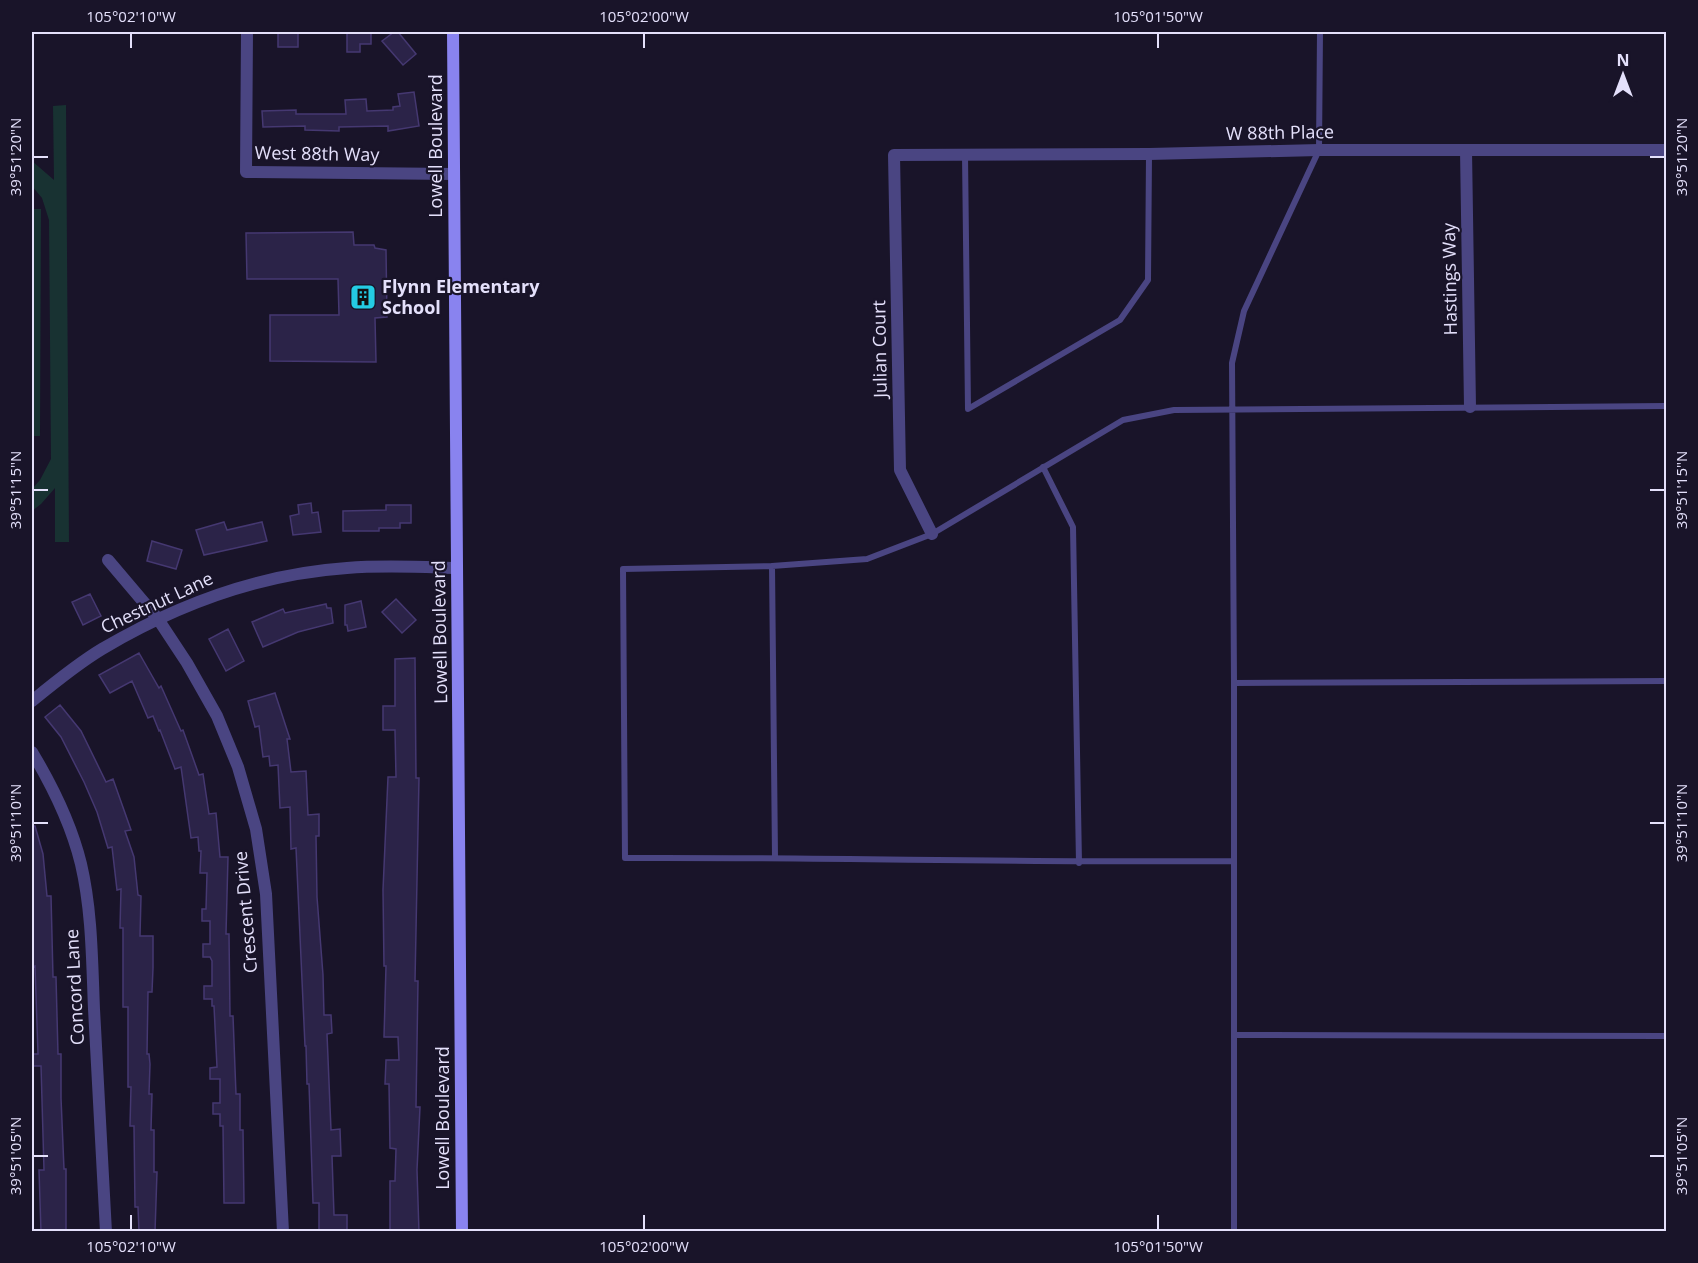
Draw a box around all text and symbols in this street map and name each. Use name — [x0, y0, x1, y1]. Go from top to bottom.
text: 105°02'10"W — [86, 6, 176, 26]
text: 105°02'00"W — [599, 6, 689, 26]
text: 105°01'50"W — [1113, 6, 1203, 26]
north arrow — [1593, 45, 1653, 105]
text: N — [1616, 49, 1630, 71]
street label: Lowell Boulevard — [423, 74, 447, 218]
text: 39°51'20"N — [5, 118, 25, 196]
text: 39°51'20"N — [1671, 118, 1691, 196]
street label: W 88th Place — [1226, 119, 1334, 145]
street label: West 88th Way — [254, 140, 381, 166]
street label: Hastings Way — [1436, 222, 1462, 335]
place label: Flynn Elementary School — [382, 274, 540, 319]
building icon: Flynn Elementary School — [348, 282, 378, 312]
street label: Julian Court — [866, 300, 892, 400]
text: 39°51'15"N — [5, 451, 25, 529]
text: 39°51'15"N — [1671, 451, 1691, 529]
street label: Lowell Boulevard — [426, 560, 452, 704]
street label: Chestnut Lane — [97, 566, 217, 639]
text: 39°51'10"N — [5, 784, 25, 862]
text: 39°51'10"N — [1671, 784, 1691, 862]
street label: Crescent Drive — [228, 850, 262, 974]
street label: Concord Lane — [59, 928, 89, 1046]
street label: Lowell Boulevard — [430, 1046, 454, 1190]
text: 39°51'05"N — [5, 1117, 25, 1195]
text: 39°51'05"N — [1671, 1117, 1691, 1195]
text: 105°02'10"W — [86, 1236, 176, 1256]
text: 105°02'00"W — [599, 1236, 689, 1256]
text: 105°01'50"W — [1113, 1236, 1203, 1256]

